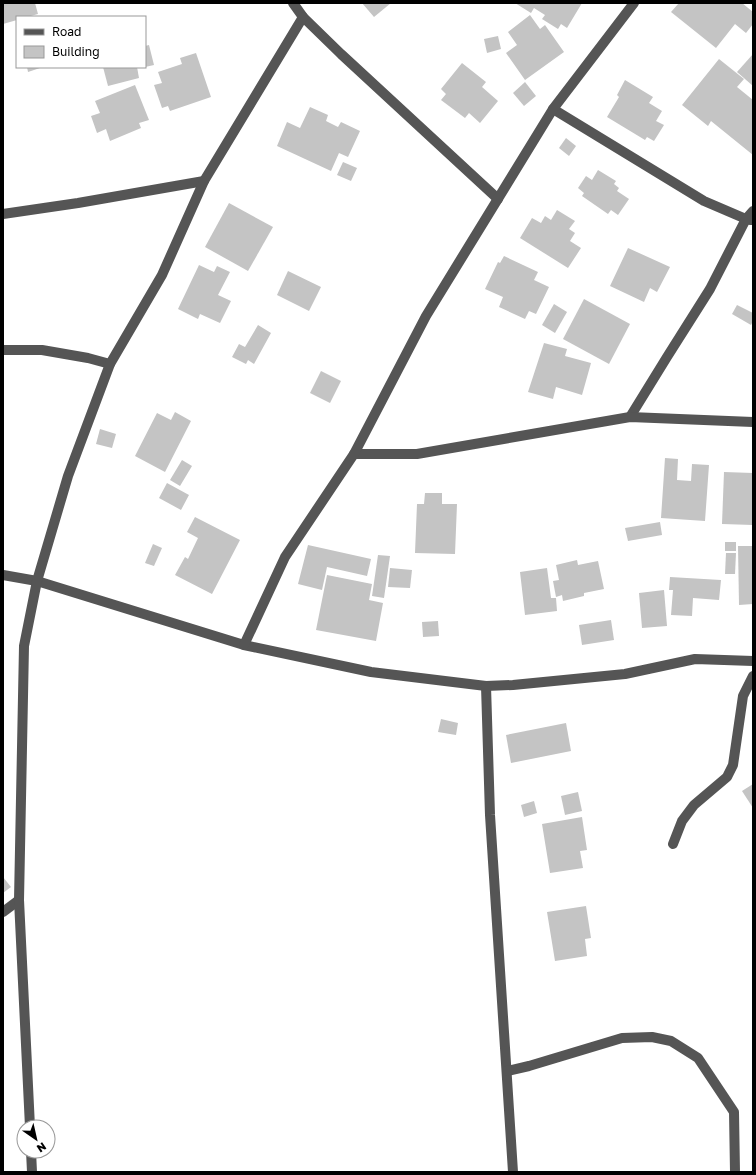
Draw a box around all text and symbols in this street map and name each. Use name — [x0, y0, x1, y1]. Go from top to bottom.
legend — [16, 16, 146, 68]
text: Road — [52, 24, 81, 39]
text: Building — [52, 44, 100, 59]
north arrow — [16, 1119, 56, 1159]
text: N — [35, 1140, 49, 1155]

